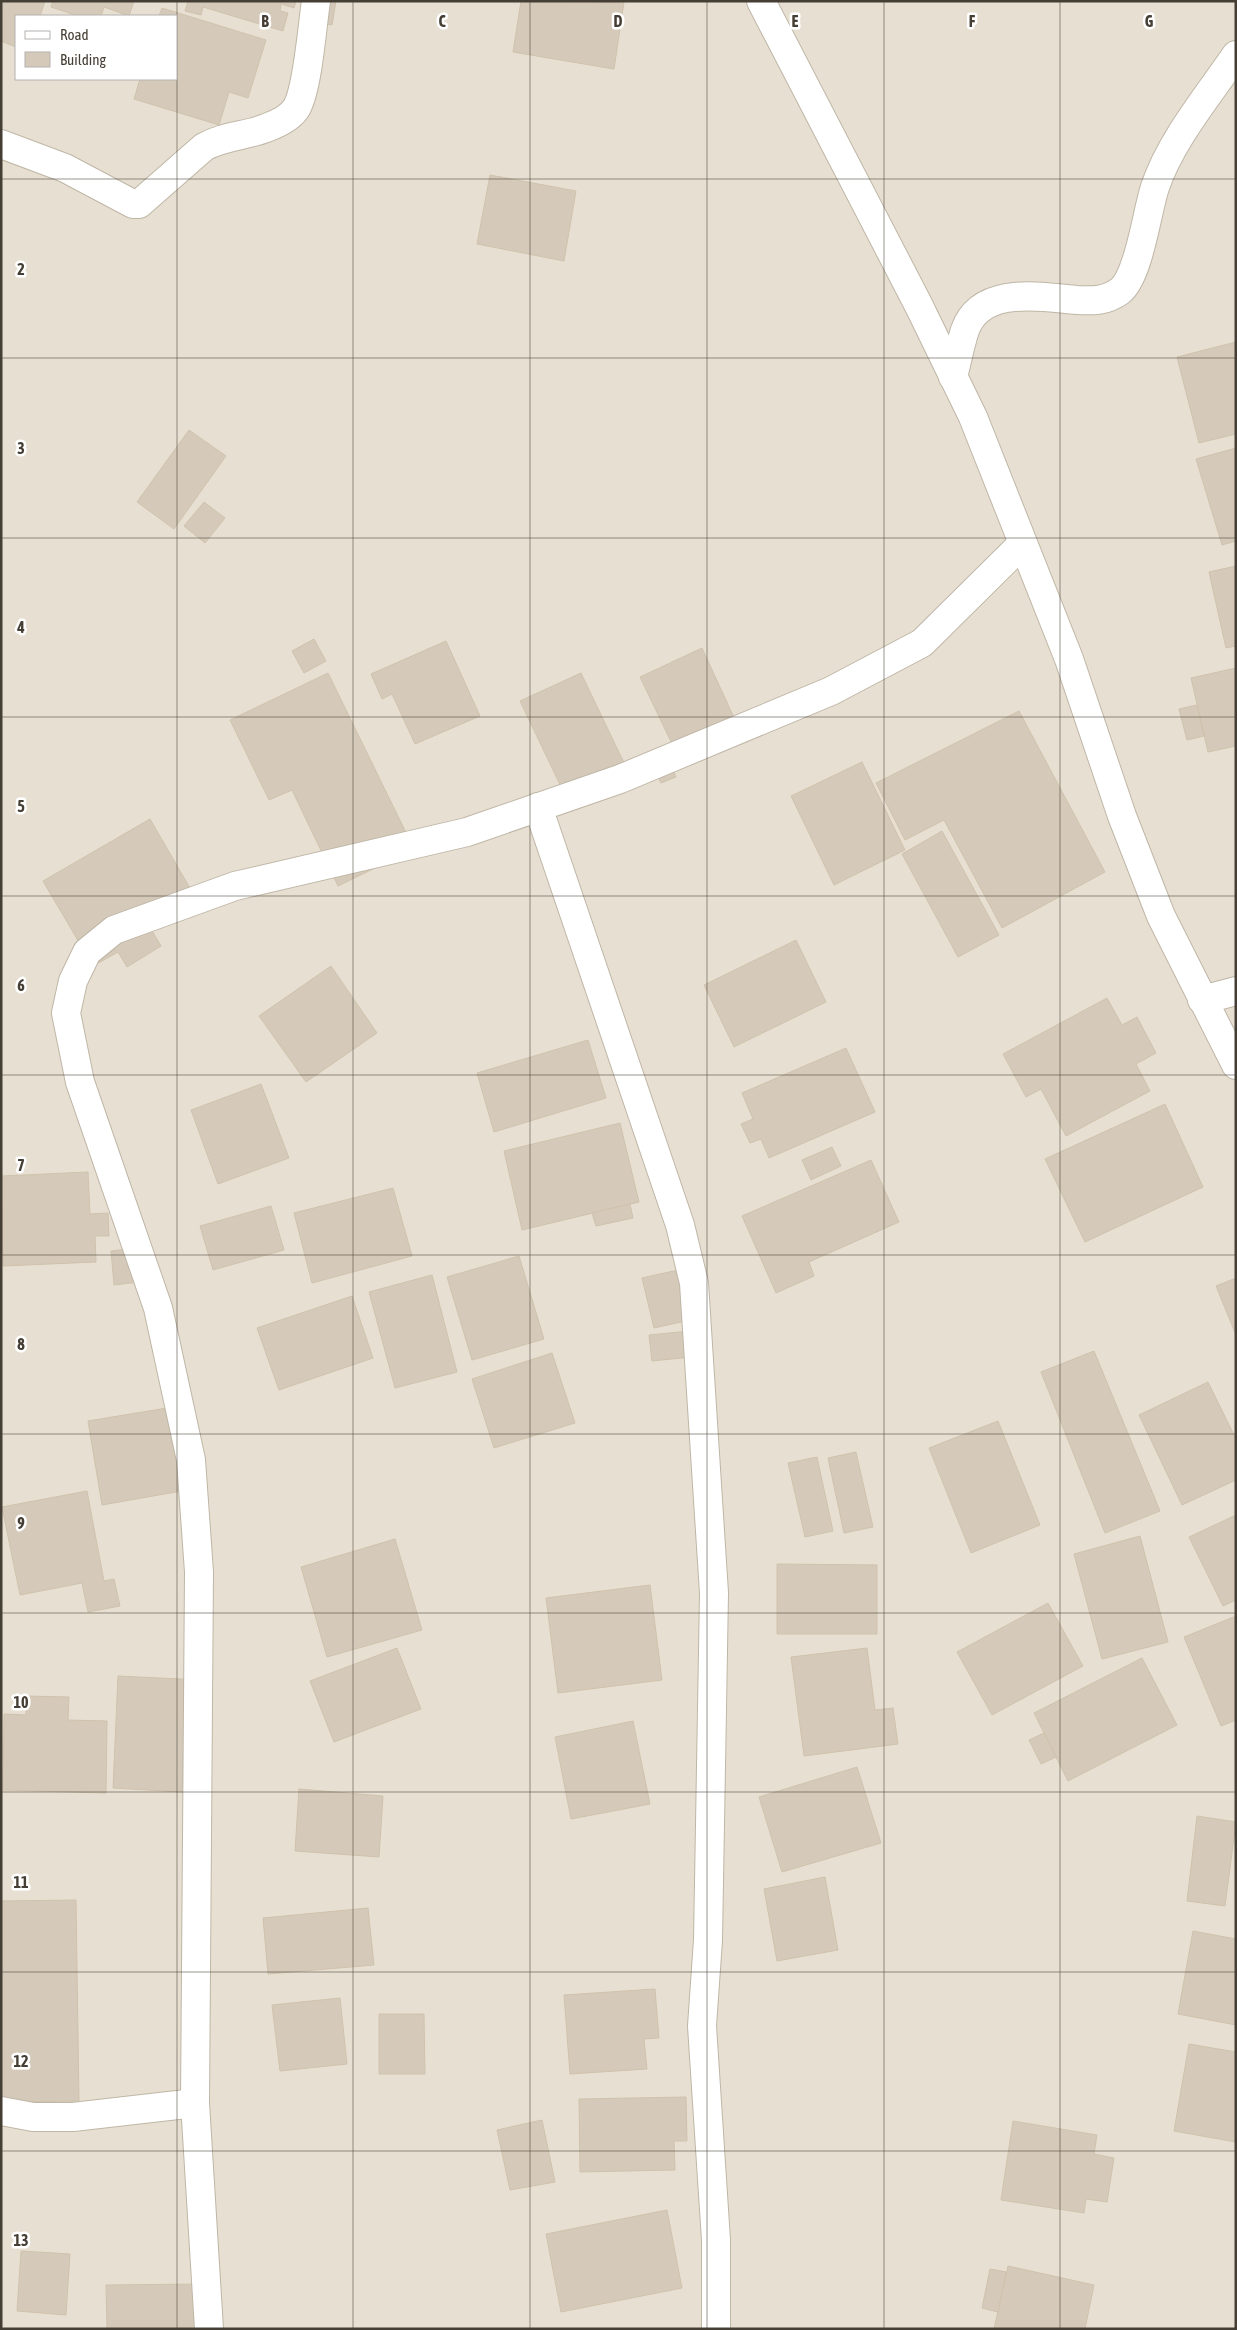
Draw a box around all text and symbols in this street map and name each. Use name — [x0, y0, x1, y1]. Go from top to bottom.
text: B — [261, 12, 269, 30]
text: C — [438, 12, 446, 30]
text: D — [614, 12, 623, 30]
text: E — [792, 12, 799, 30]
text: F — [969, 12, 976, 30]
text: G — [1145, 12, 1154, 30]
legend — [15, 15, 178, 80]
text: Road — [60, 26, 89, 43]
text: Building — [60, 51, 106, 68]
text: 2 — [17, 260, 25, 278]
text: 3 — [17, 439, 25, 457]
text: 4 — [16, 618, 25, 636]
text: 5 — [17, 797, 25, 815]
text: 6 — [17, 976, 25, 994]
text: 7 — [17, 1156, 25, 1174]
text: 8 — [17, 1335, 25, 1353]
text: 9 — [17, 1514, 25, 1532]
text: 10 — [13, 1693, 29, 1711]
text: 11 — [13, 1873, 29, 1891]
text: 12 — [13, 2052, 29, 2070]
text: 13 — [13, 2231, 29, 2249]

